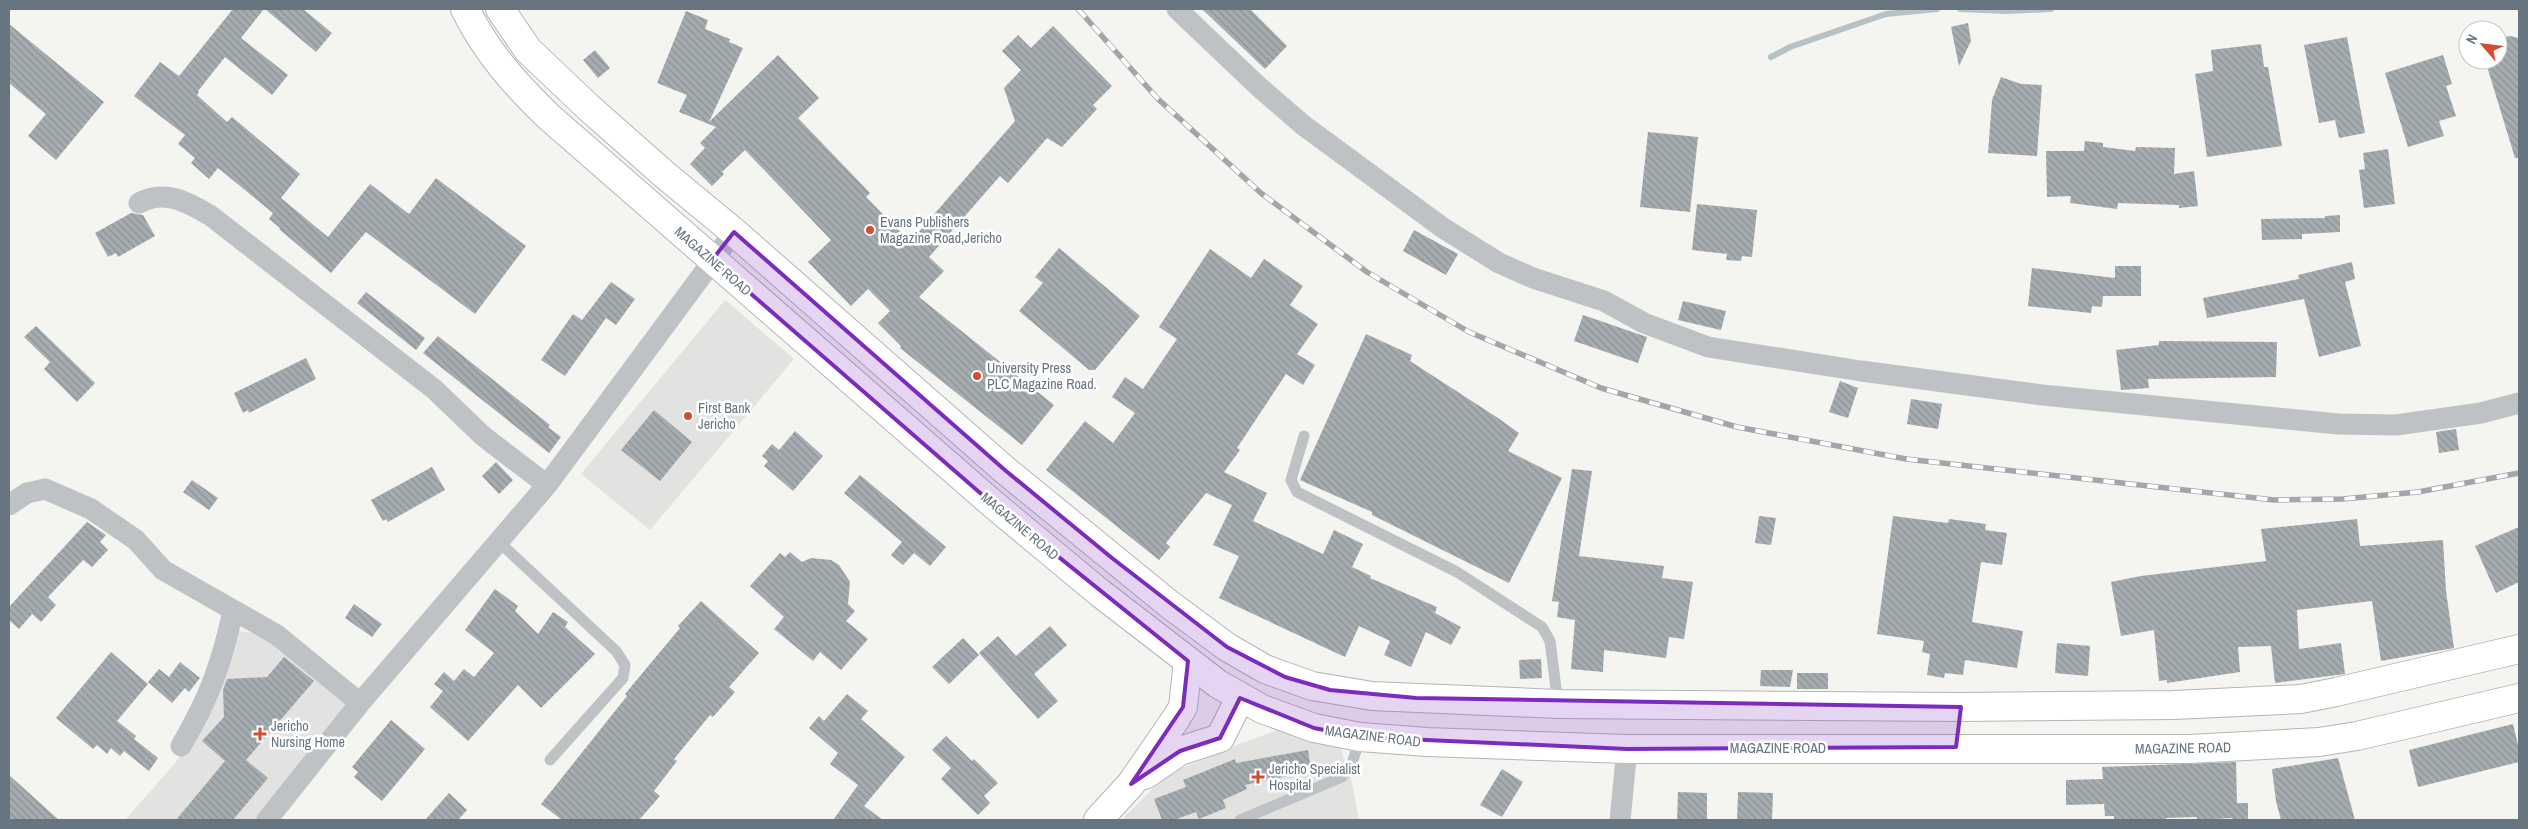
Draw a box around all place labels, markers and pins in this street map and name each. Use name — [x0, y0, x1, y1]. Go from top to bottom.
place label: Evans Publishers Magazine Road,Jericho — [880, 213, 1002, 247]
marker: Evans Publishers Magazine Road,Jericho — [864, 224, 876, 236]
place label: University Press PLC Magazine Road. — [987, 359, 1097, 393]
marker: University Press PLC Magazine Road. — [971, 370, 983, 382]
place label: First Bank Jericho — [698, 399, 751, 433]
marker: First Bank Jericho — [682, 410, 694, 422]
place label: Jericho Nursing Home — [271, 717, 345, 751]
marker: Jericho Nursing Home — [253, 727, 267, 741]
place label: Jericho Specialist Hospital — [1269, 760, 1360, 794]
marker: Jericho Specialist Hospital — [1251, 770, 1265, 784]

